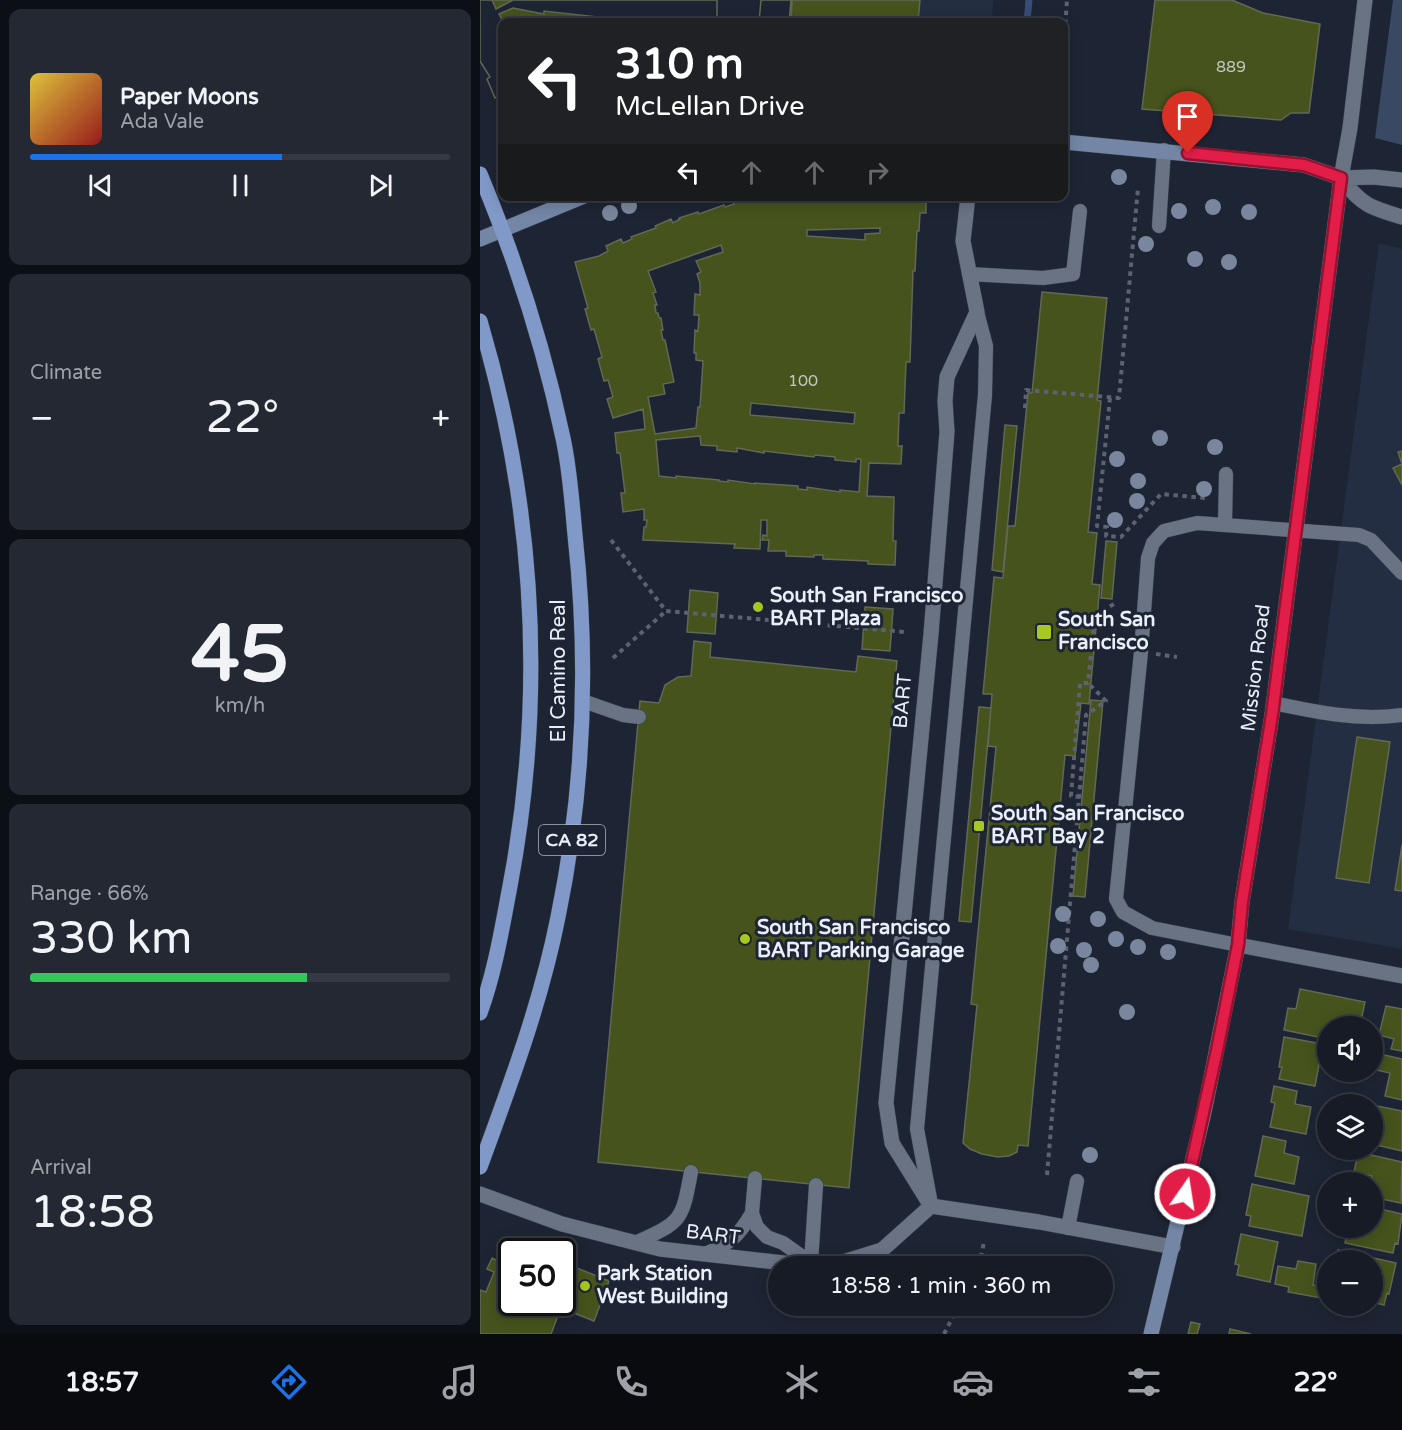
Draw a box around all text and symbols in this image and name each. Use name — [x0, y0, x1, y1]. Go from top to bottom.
text: 310 m — [615, 39, 744, 90]
icon: left — [516, 42, 594, 120]
house number: 889 — [1216, 57, 1246, 77]
text: Paper Moons — [120, 84, 259, 110]
text: McLellan Drive — [615, 90, 805, 123]
pin — [1162, 91, 1213, 153]
icon: arrive — [1171, 100, 1204, 133]
text: Ada Vale — [120, 110, 204, 134]
icon: left — [672, 156, 705, 189]
icon: ahead — [735, 156, 768, 189]
icon: ahead — [798, 156, 831, 189]
icon: right — [861, 156, 894, 189]
icon: previous — [84, 169, 117, 202]
icon: pause — [224, 169, 257, 202]
icon: next — [364, 169, 397, 202]
text: Climate — [30, 361, 102, 385]
house number: 100 — [788, 371, 818, 391]
text: 22° — [206, 391, 279, 445]
text: − — [30, 399, 54, 438]
text: + — [431, 399, 450, 438]
place label: South San Francisco BART Plaza — [770, 584, 963, 631]
street label: El Camino Real — [547, 600, 571, 742]
marker: South San Francisco BART Plaza — [751, 600, 765, 614]
street label: Mission Road — [1236, 603, 1276, 733]
text: 45 — [191, 608, 289, 702]
place label: South San Francisco — [1058, 608, 1155, 655]
marker: South San Francisco — [1035, 623, 1053, 641]
street label: BART — [889, 672, 917, 730]
text: km/h — [215, 694, 265, 718]
place label: South San Francisco BART Bay 2 — [991, 802, 1184, 849]
marker: South San Francisco BART Bay 2 — [972, 819, 986, 833]
road number: CA 82 — [539, 825, 605, 855]
text: Range · 66% — [30, 882, 149, 906]
text: 330 km — [30, 912, 192, 966]
place label: South San Francisco BART Parking Garage — [757, 916, 964, 963]
marker: South San Francisco BART Parking Garage — [738, 932, 752, 946]
map controls — [1317, 1016, 1383, 1316]
button: sound — [1317, 1016, 1383, 1082]
button: layers — [1317, 1094, 1383, 1160]
text: Arrival — [30, 1156, 92, 1180]
position arrow — [1153, 1162, 1217, 1226]
button: + — [1317, 1172, 1383, 1238]
text: 18:58 — [30, 1186, 155, 1240]
street label: BART — [684, 1220, 742, 1250]
speed limit sign: 50 — [498, 1238, 576, 1316]
button: − — [1317, 1250, 1383, 1316]
place label: Park Station West Building — [597, 1262, 728, 1309]
text: 18:58 · 1 min · 360 m — [830, 1273, 1051, 1299]
marker: Park Station West Building — [578, 1279, 592, 1293]
icon: directions — [268, 1361, 310, 1403]
icon: music — [439, 1361, 481, 1403]
icon: phone — [610, 1361, 652, 1403]
icon: climate — [781, 1361, 823, 1403]
icon: car — [952, 1361, 994, 1403]
icon: filters — [1123, 1361, 1165, 1403]
text: 18:57 — [64, 1366, 139, 1399]
text: 22° — [1293, 1366, 1338, 1399]

